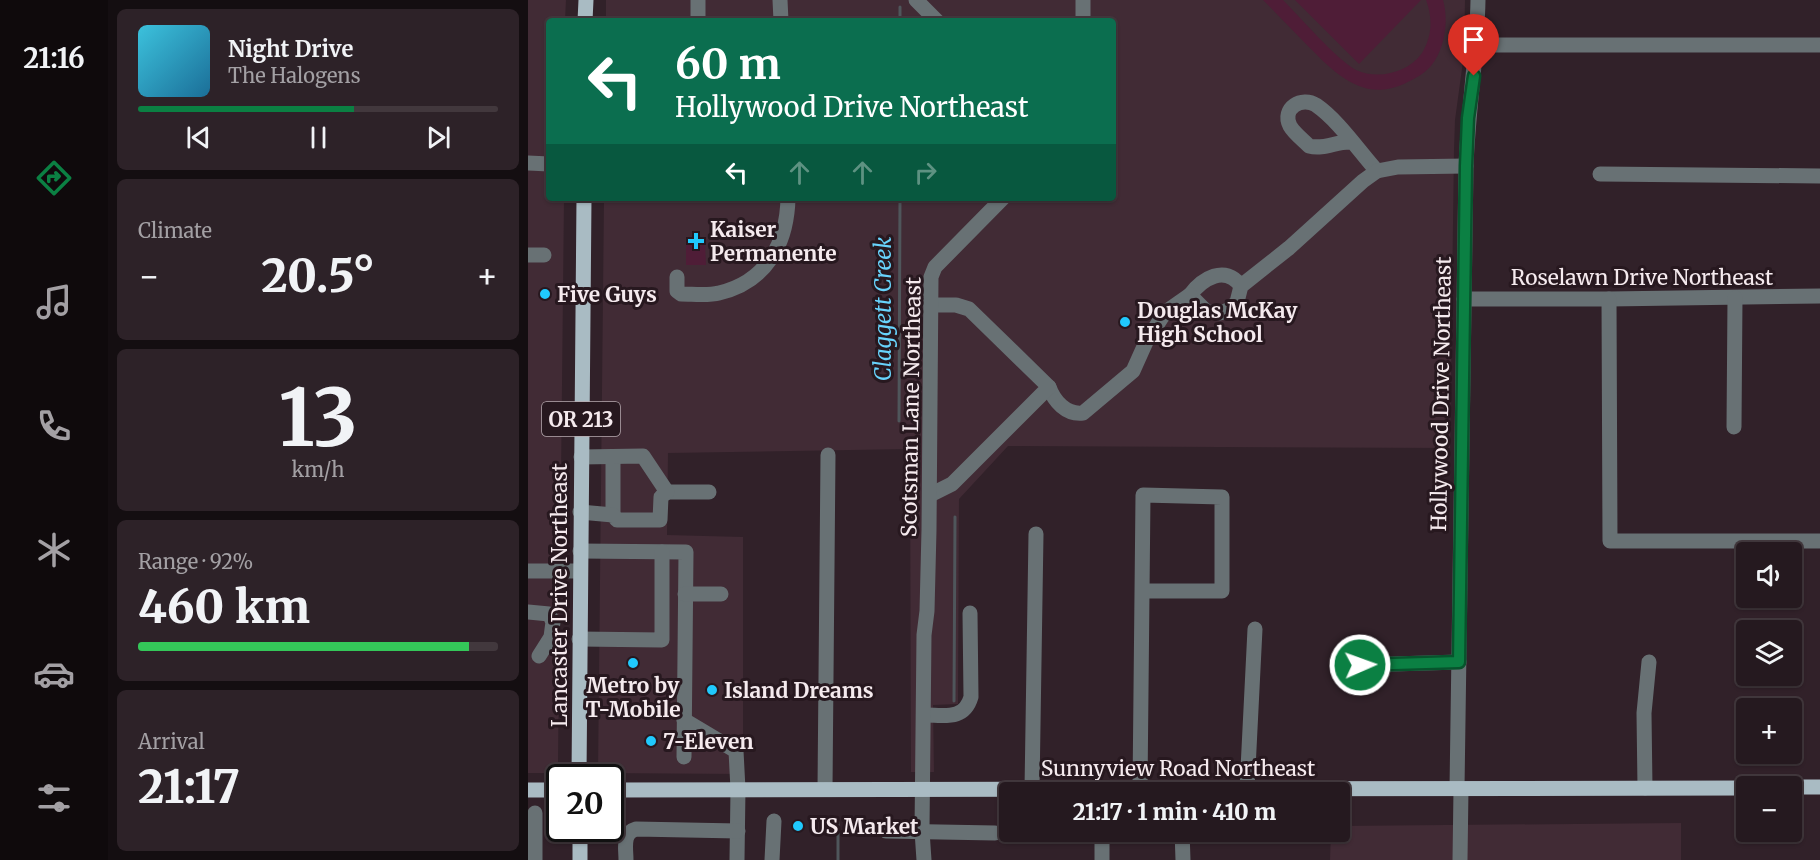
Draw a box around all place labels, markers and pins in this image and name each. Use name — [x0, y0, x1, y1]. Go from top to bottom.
pin — [1448, 14, 1499, 76]
place label: Kaiser Permanente — [710, 216, 837, 267]
marker: Kaiser Permanente — [687, 232, 705, 250]
place label: Five Guys — [557, 281, 657, 308]
marker: Five Guys — [538, 287, 552, 301]
place label: Douglas McKay High School — [1137, 297, 1298, 348]
marker: Douglas McKay High School — [1118, 315, 1132, 329]
marker: Metro by T-Mobile — [626, 656, 640, 670]
place label: Metro by T-Mobile — [585, 672, 681, 723]
place label: Island Dreams — [724, 677, 874, 704]
marker: Island Dreams — [705, 683, 719, 697]
place label: 7-Eleven — [663, 728, 753, 755]
marker: 7-Eleven — [644, 734, 658, 748]
place label: US Market — [810, 813, 919, 840]
marker: US Market — [791, 819, 805, 833]

